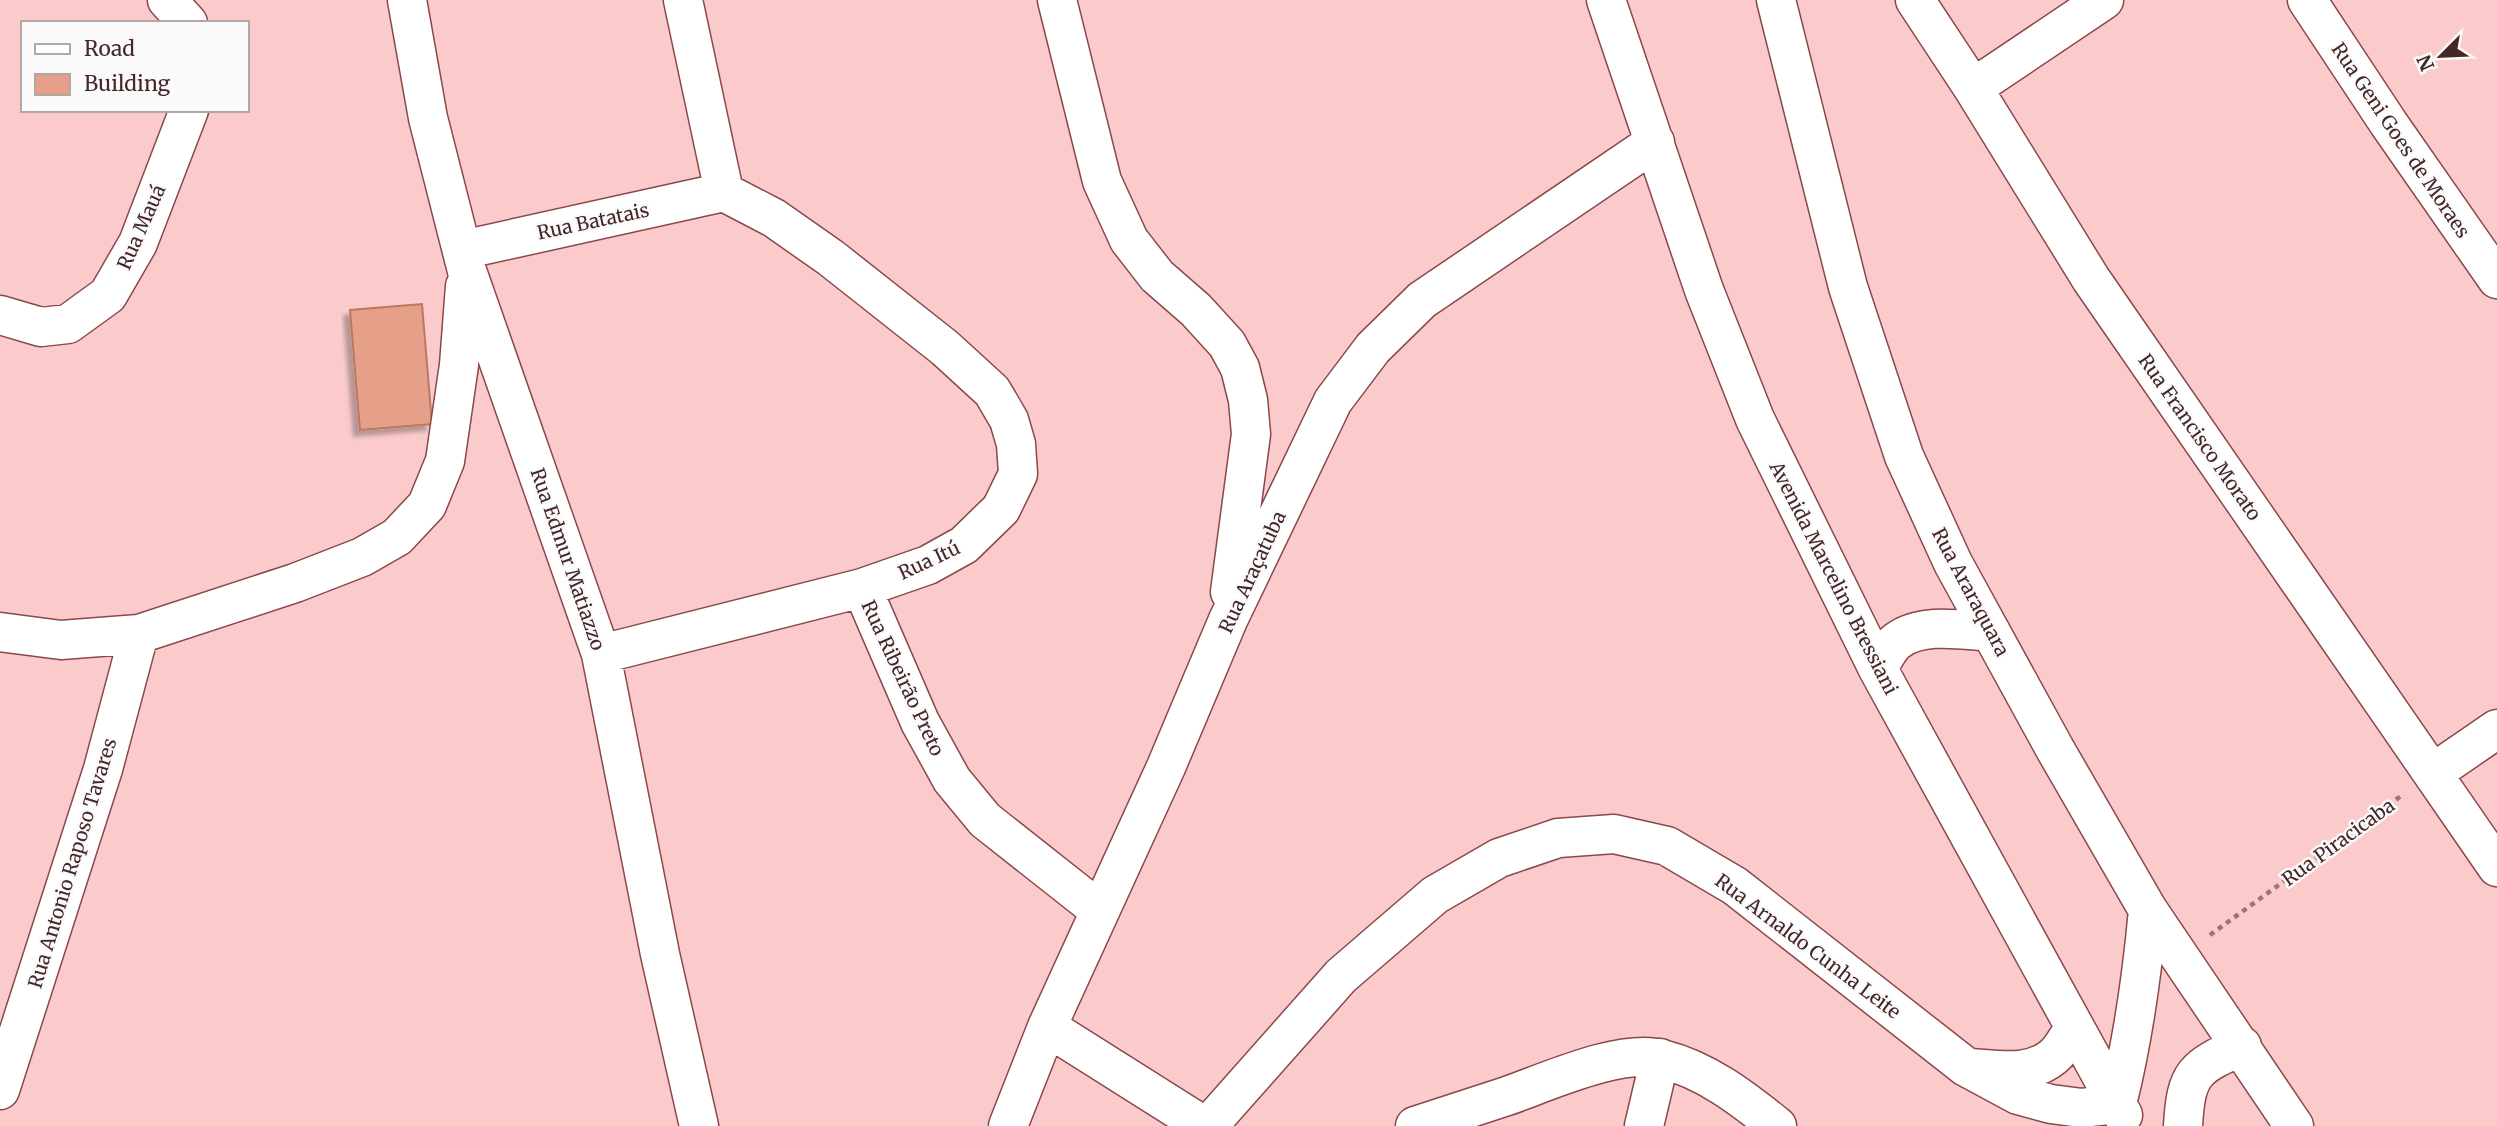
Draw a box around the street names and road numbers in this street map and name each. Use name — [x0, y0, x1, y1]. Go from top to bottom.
street label: Rua Geni Goes de Moraes — [2327, 38, 2475, 242]
street label: Rua Mauá — [112, 181, 170, 273]
street label: Rua Batatais — [535, 197, 651, 245]
street label: Rua Francisco Morato — [2133, 349, 2267, 525]
street label: Avenida Marcelino Bressiani — [1764, 456, 1903, 699]
street label: Rua Edmur Matiazzo — [526, 465, 610, 653]
street label: Rua Araçatuba — [1213, 507, 1291, 637]
street label: Rua Araraquara — [1927, 524, 2015, 660]
street label: Rua Itú — [894, 535, 964, 585]
street label: Rua Ribeirão Preto — [856, 596, 950, 760]
street label: Rua Antonio Raposo Tavares — [22, 735, 122, 991]
street label: Rua Piracicaba — [2277, 793, 2399, 891]
street label: Rua Arnaldo Cunha Leite — [1711, 868, 1906, 1024]

